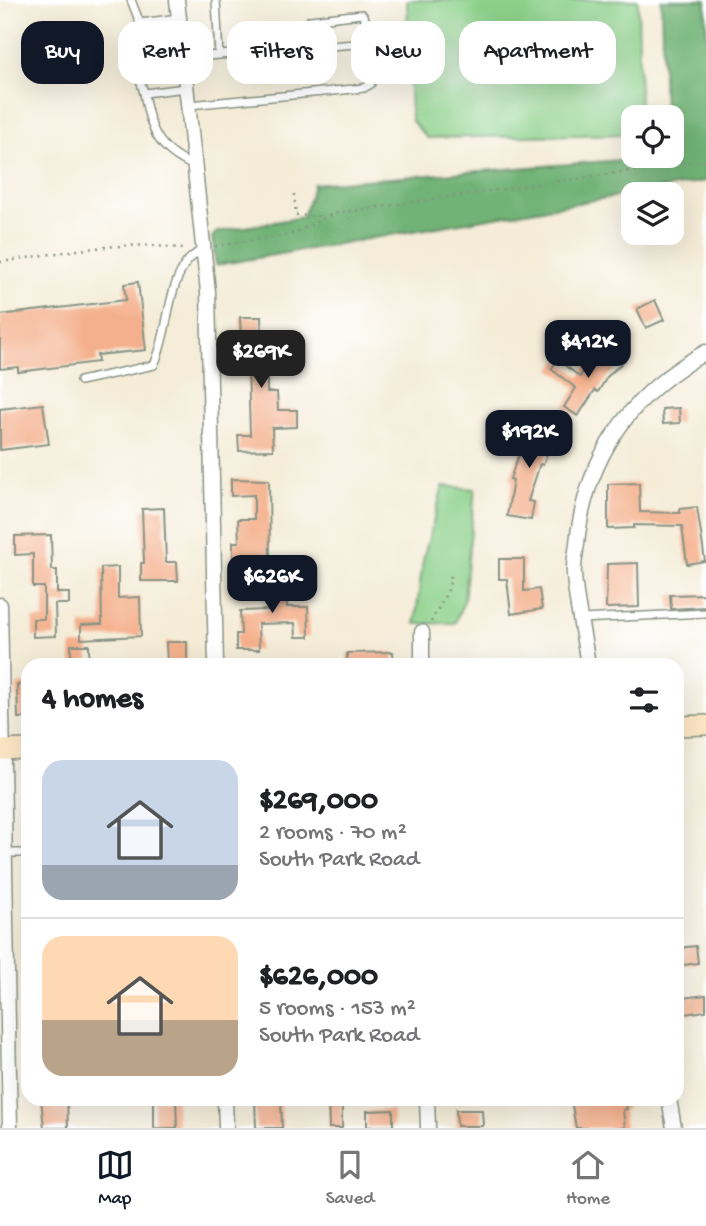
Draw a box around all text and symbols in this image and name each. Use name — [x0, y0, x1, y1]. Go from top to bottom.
chip: Buy — [21, 21, 104, 84]
chip: Rent — [118, 21, 213, 84]
chip: Filters — [227, 21, 337, 84]
chip: New — [351, 21, 445, 84]
chip: Apartment — [459, 21, 616, 84]
map controls — [621, 105, 684, 245]
button: locate — [621, 105, 684, 168]
button: layers — [621, 182, 684, 245]
pin: $412K — [539, 320, 637, 380]
text: $412K — [561, 329, 615, 356]
pin: $269K — [212, 330, 310, 390]
text: $269K — [232, 339, 290, 366]
pin: $192K — [480, 410, 578, 470]
text: $192K — [501, 419, 557, 446]
pin: $626K — [223, 556, 321, 615]
text: $626K — [243, 564, 301, 591]
icon: filters — [625, 681, 663, 719]
text: 4 homes — [42, 683, 143, 718]
text: $269,000 — [259, 785, 378, 820]
icon: home — [98, 788, 182, 872]
text: 2 rooms · 70 m² — [259, 820, 407, 847]
text: South Park Road — [259, 847, 419, 874]
text: $626,000 — [259, 961, 378, 996]
icon: home — [98, 964, 182, 1048]
text: 5 rooms · 153 m² — [259, 996, 416, 1023]
text: South Park Road — [259, 1023, 419, 1050]
tab: Map — [96, 1146, 134, 1211]
tab: Saved — [326, 1146, 374, 1211]
tab: Home — [566, 1146, 610, 1211]

